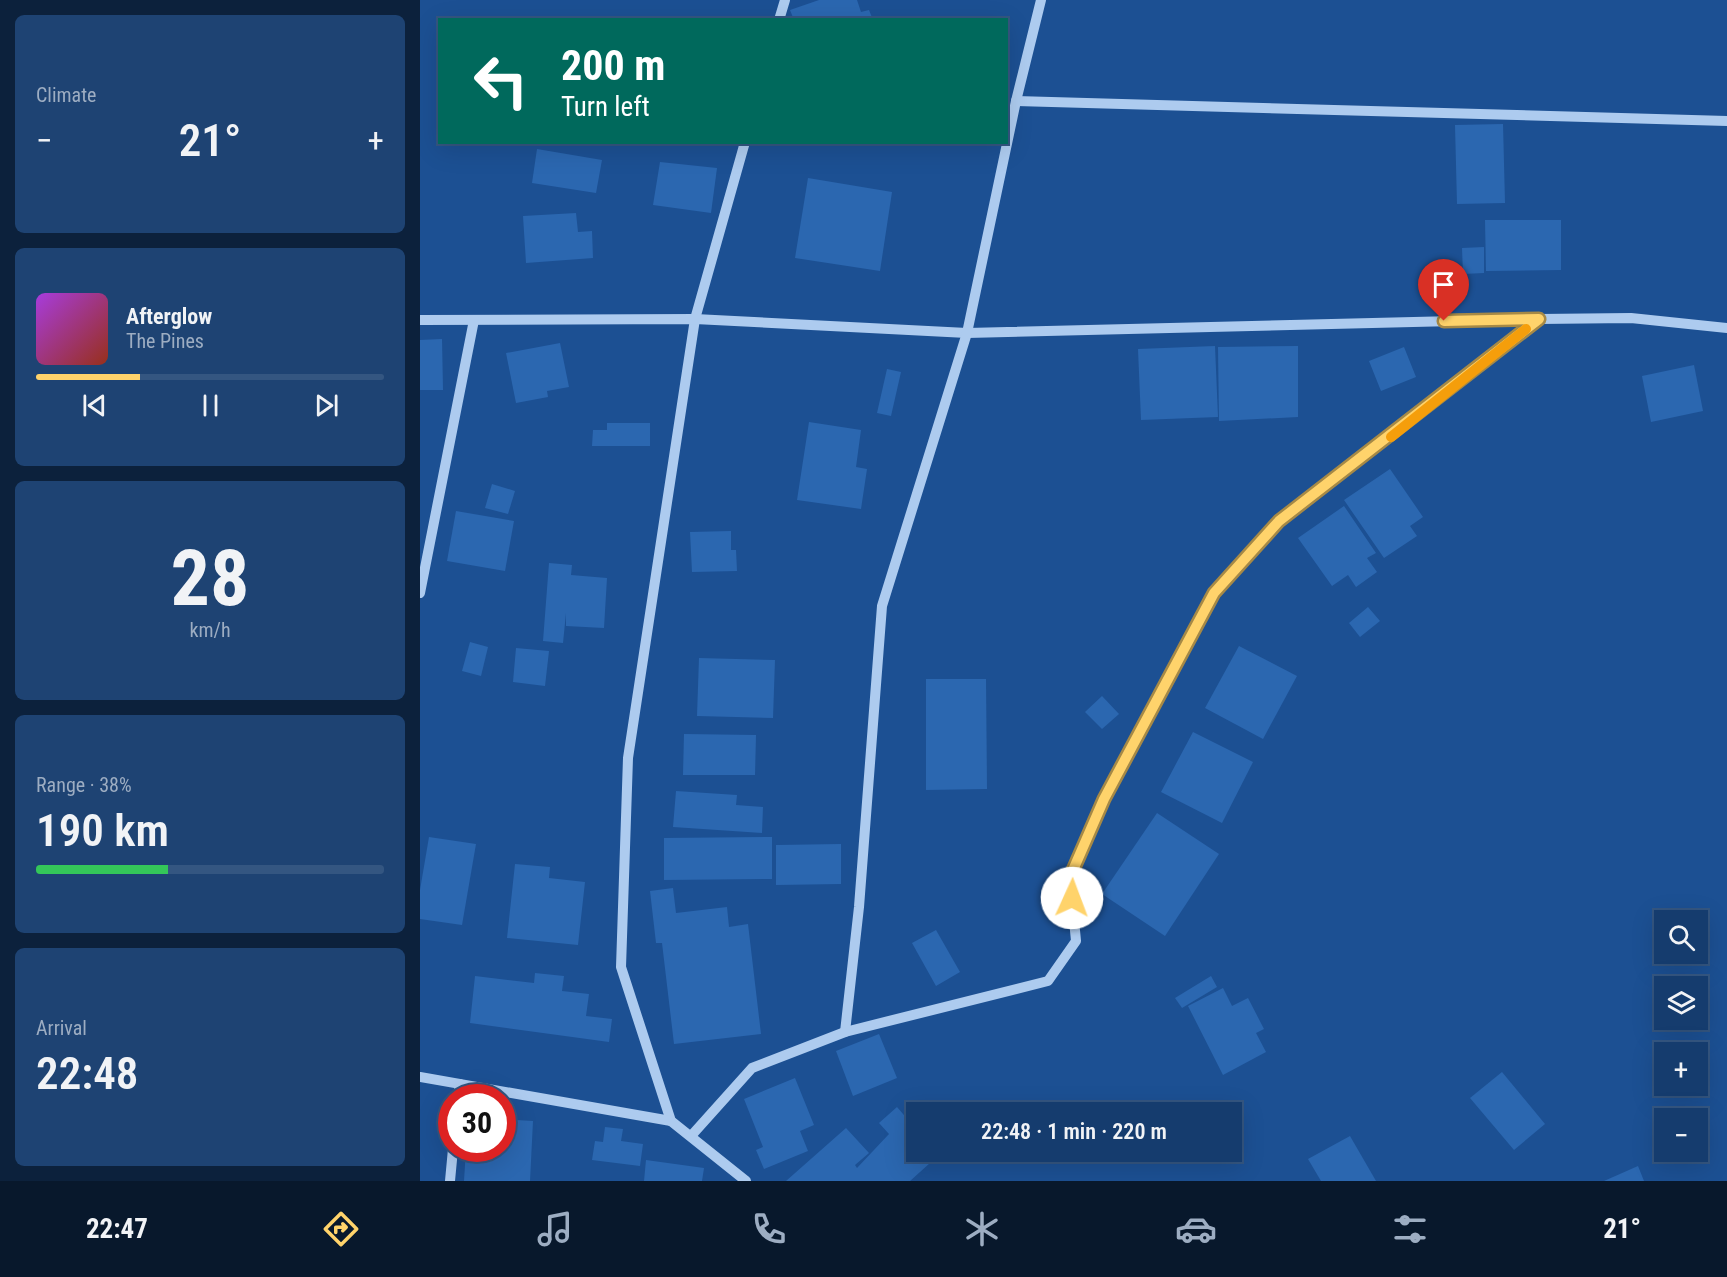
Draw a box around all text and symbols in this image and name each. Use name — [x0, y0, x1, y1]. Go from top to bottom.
text: 200 m — [561, 41, 666, 90]
icon: left — [462, 42, 540, 120]
text: Climate — [36, 83, 96, 107]
text: Turn left — [561, 91, 650, 123]
text: 21° — [179, 114, 241, 167]
text: − — [36, 121, 53, 160]
text: + — [368, 121, 384, 160]
pin — [1418, 259, 1469, 321]
icon: arrive — [1427, 268, 1460, 301]
text: Afterglow — [126, 304, 212, 329]
text: The Pines — [126, 329, 204, 353]
icon: previous — [78, 389, 111, 422]
icon: pause — [194, 389, 227, 422]
icon: next — [310, 389, 343, 422]
text: 28 — [171, 533, 249, 624]
text: km/h — [189, 618, 231, 642]
text: Range · 38% — [36, 773, 132, 797]
text: 190 km — [36, 804, 169, 857]
position arrow — [1040, 866, 1104, 930]
map controls — [1654, 910, 1708, 1162]
button: search — [1654, 910, 1708, 964]
button: layers — [1654, 976, 1708, 1030]
text: Arrival — [36, 1016, 87, 1040]
button: + — [1654, 1042, 1708, 1096]
text: 22:48 — [36, 1047, 138, 1100]
speed limit sign: 30 — [438, 1084, 516, 1162]
button: − — [1654, 1108, 1708, 1162]
text: 22:48 · 1 min · 220 m — [981, 1119, 1167, 1144]
icon: directions — [320, 1208, 362, 1250]
icon: music — [534, 1208, 576, 1250]
icon: phone — [748, 1208, 790, 1250]
icon: climate — [961, 1208, 1003, 1250]
icon: car — [1175, 1208, 1217, 1250]
icon: filters — [1389, 1208, 1431, 1250]
text: 22:47 — [86, 1213, 148, 1245]
text: 21° — [1603, 1213, 1641, 1245]

